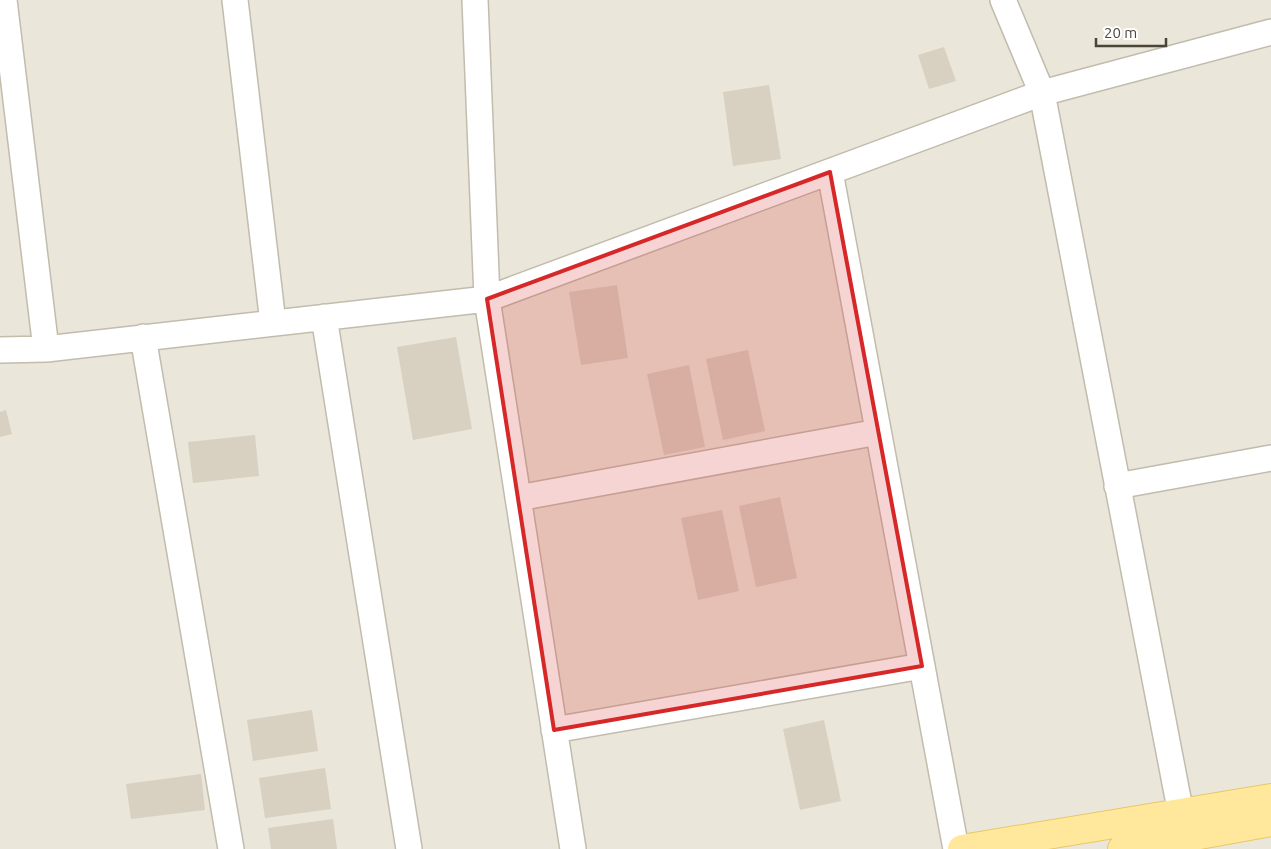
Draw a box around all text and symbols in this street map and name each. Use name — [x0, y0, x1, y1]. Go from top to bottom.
scale bar — [1096, 15, 1166, 47]
text: 20 m — [1104, 24, 1137, 41]

